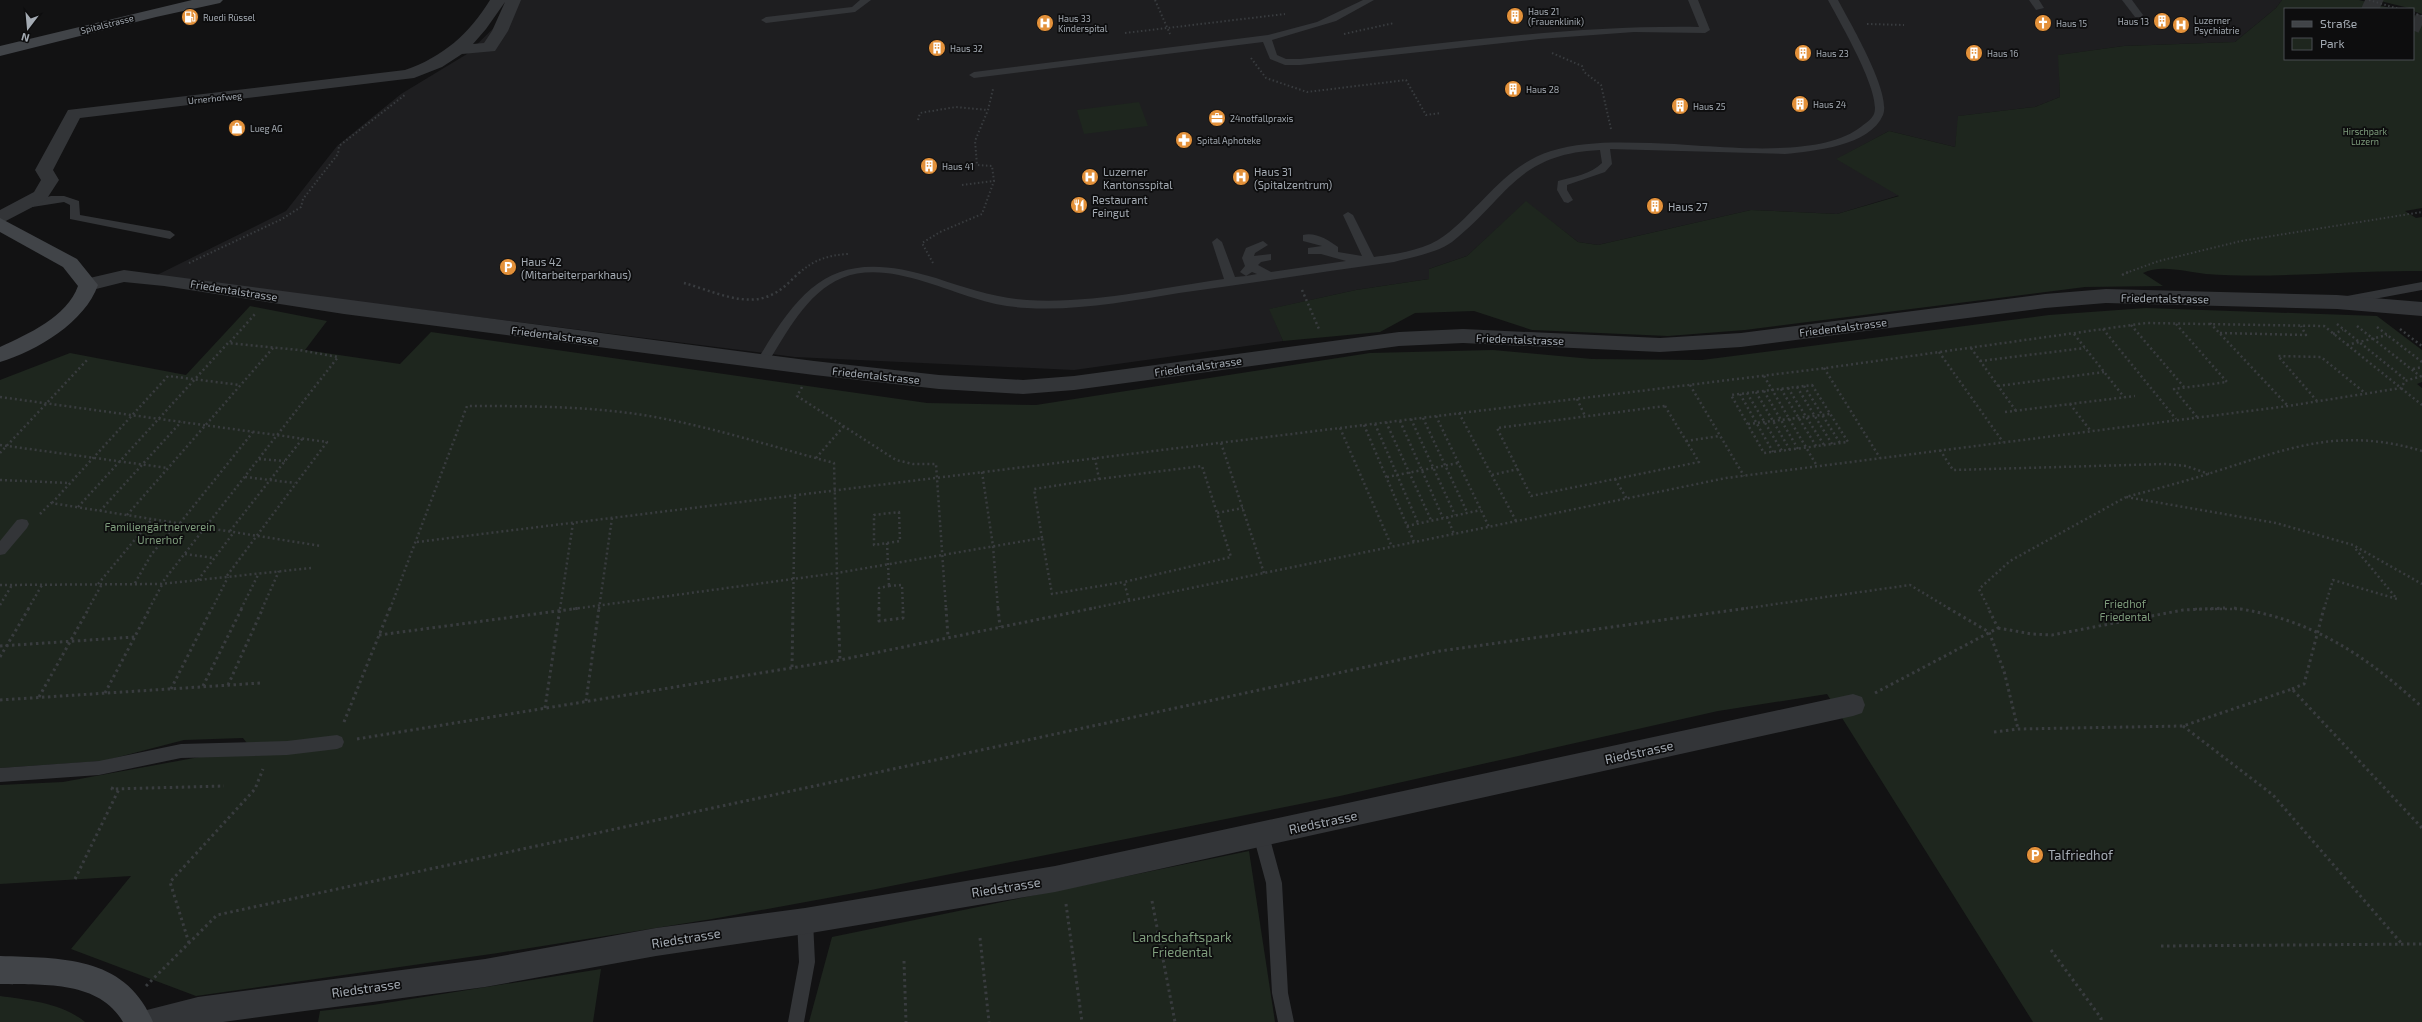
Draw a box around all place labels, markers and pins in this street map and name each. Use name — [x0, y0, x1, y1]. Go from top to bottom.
building icon: Haus 21 (Frauenklinik) — [1505, 6, 1525, 26]
place label: Haus 21 (Frauenklinik) — [1528, 6, 1584, 27]
fuel station icon: Ruedi Rüssel — [180, 7, 200, 27]
building icon: Haus 13 — [2152, 11, 2172, 31]
place label: Ruedi Rüssel — [203, 12, 256, 23]
hospital icon: Haus 33 Kinderspital — [1035, 13, 1055, 33]
place label: Haus 33 Kinderspital — [1058, 13, 1108, 34]
church icon: Haus 15 — [2033, 13, 2053, 33]
hospital icon: Luzerner Psychiatrie — [2171, 15, 2191, 35]
place label: Luzerner Psychiatrie — [2194, 15, 2240, 36]
place label: Haus 13 — [2118, 16, 2149, 27]
place label: Haus 15 — [2056, 18, 2087, 29]
building icon: Haus 32 — [927, 38, 947, 58]
place label: Haus 32 — [950, 43, 983, 54]
building icon: Haus 23 — [1793, 43, 1813, 63]
building icon: Haus 16 — [1964, 43, 1984, 63]
place label: Haus 23 — [1816, 48, 1849, 59]
place label: Haus 16 — [1987, 48, 2018, 59]
building icon: Haus 28 — [1503, 79, 1523, 99]
place label: Haus 28 — [1526, 84, 1559, 95]
building icon: Haus 24 — [1790, 94, 1810, 114]
building icon: Haus 25 — [1670, 96, 1690, 116]
place label: Haus 24 — [1813, 99, 1847, 110]
place label: Haus 25 — [1693, 101, 1726, 112]
office icon: 24notfallpraxis — [1207, 108, 1227, 128]
place label: 24notfallpraxis — [1230, 113, 1294, 124]
shop icon: Lueg AG — [227, 118, 247, 138]
place label: Lueg AG — [250, 123, 283, 134]
pharmacy icon: Spital Aphoteke — [1174, 130, 1194, 150]
place label: Spital Aphoteke — [1197, 135, 1261, 146]
building icon: Haus 41 — [919, 156, 939, 176]
place label: Haus 41 — [942, 161, 974, 172]
place label: Luzerner Kantonsspital — [1103, 165, 1173, 191]
place label: Haus 31 (Spitalzentrum) — [1254, 165, 1332, 191]
hospital icon: Luzerner Kantonsspital — [1080, 167, 1100, 187]
hospital icon: Haus 31 (Spitalzentrum) — [1231, 167, 1251, 187]
place label: Restaurant Feingut — [1092, 193, 1148, 219]
restaurant icon: Restaurant Feingut — [1069, 195, 1089, 215]
building icon: Haus 27 — [1645, 196, 1665, 216]
place label: Haus 27 — [1668, 200, 1708, 213]
place label: Haus 42 (Mitarbeiterparkhaus) — [521, 255, 631, 281]
parking icon: Haus 42 (Mitarbeiterparkhaus) — [498, 257, 518, 277]
parking icon: Talfriedhof — [2025, 845, 2045, 865]
place label: Talfriedhof — [2048, 847, 2114, 863]

